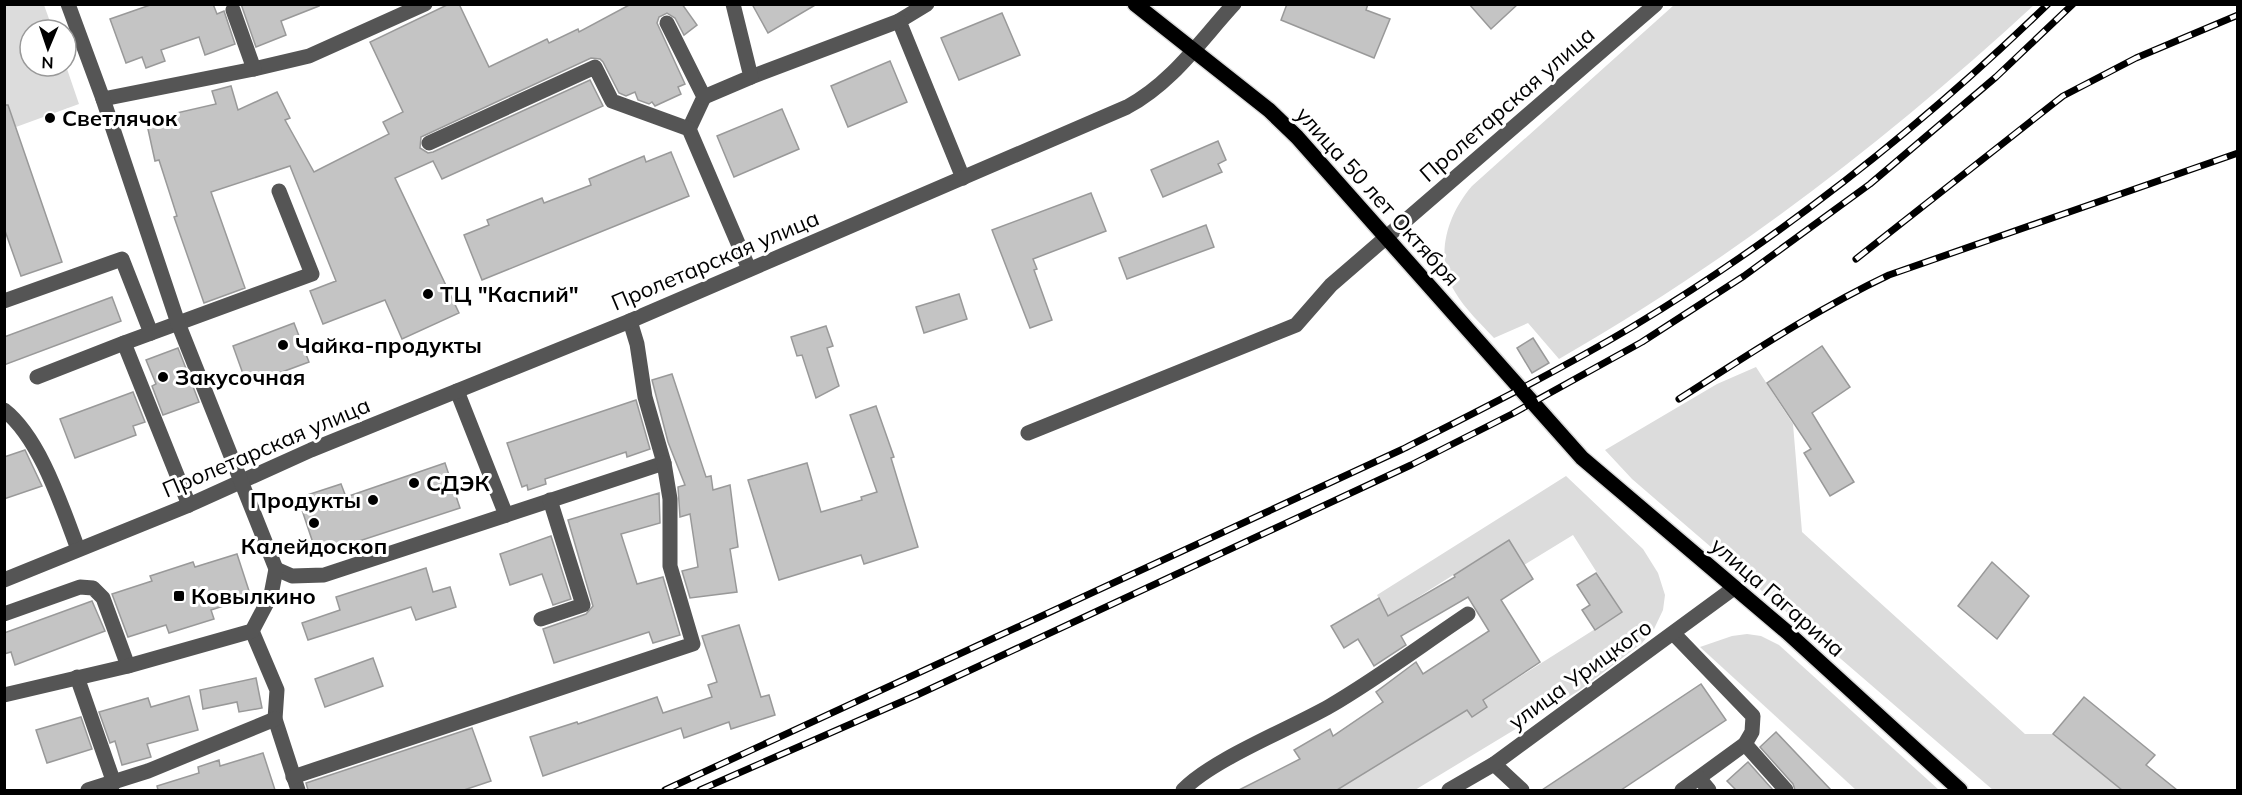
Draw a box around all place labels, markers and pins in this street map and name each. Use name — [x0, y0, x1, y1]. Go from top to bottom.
place label: Светлячок — [62, 104, 178, 132]
marker: Светлячок — [43, 111, 57, 125]
place label: ТЦ "Каспий" — [440, 280, 579, 308]
marker: ТЦ "Каспий" — [421, 287, 435, 301]
place label: Чайка-продукты — [295, 331, 482, 359]
marker: Чайка-продукты — [276, 338, 290, 352]
place label: Закусочная — [175, 363, 305, 391]
marker: Закусочная — [156, 370, 170, 384]
place label: СДЭК — [426, 469, 490, 497]
marker: СДЭК — [407, 476, 421, 490]
place label: Продукты — [250, 486, 361, 514]
marker: Продукты — [366, 493, 380, 507]
marker: Калейдоскоп — [307, 516, 321, 530]
place label: Калейдоскоп — [241, 532, 387, 560]
place label: Ковылкино — [191, 582, 316, 610]
marker: Ковылкино — [172, 589, 186, 603]

